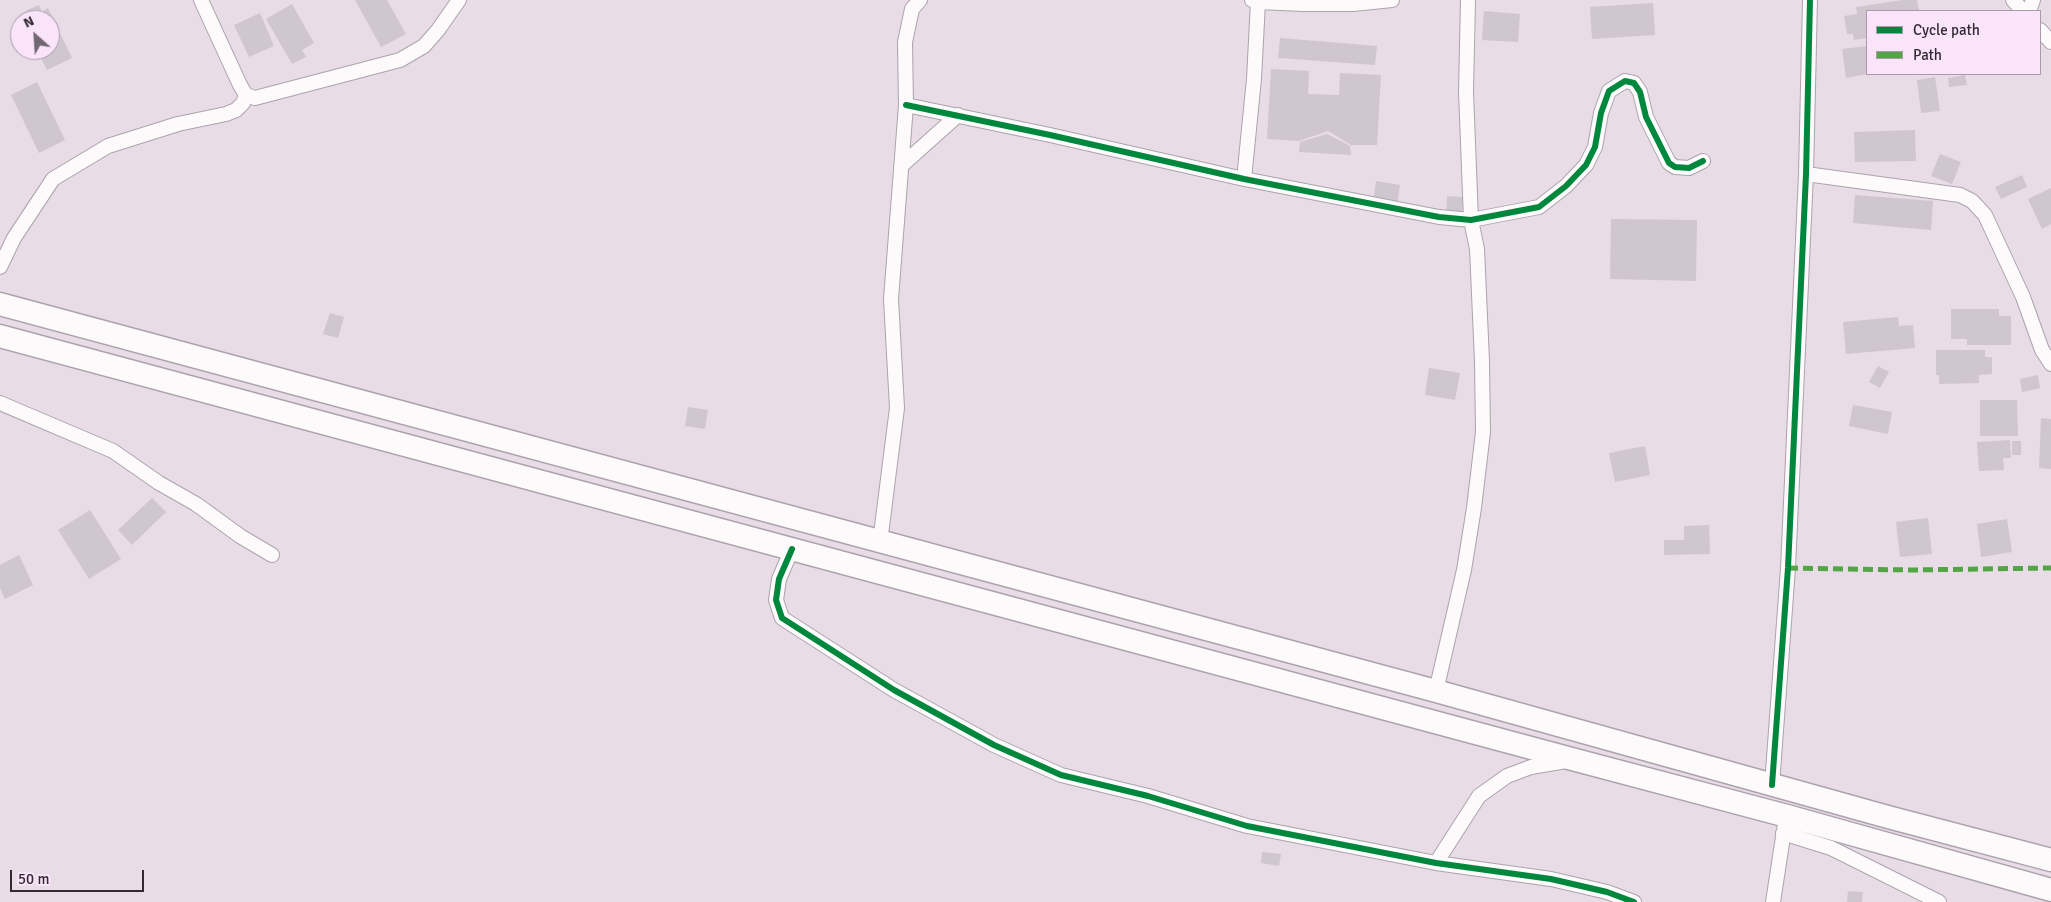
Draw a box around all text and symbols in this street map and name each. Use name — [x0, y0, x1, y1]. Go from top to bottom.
north arrow — [10, 10, 60, 60]
legend — [1866, 10, 2041, 75]
text: N — [21, 12, 37, 32]
text: Cycle path — [1913, 21, 1980, 39]
text: Path — [1913, 46, 1942, 64]
scale bar — [12, 860, 146, 892]
text: 50 m — [18, 870, 49, 888]

